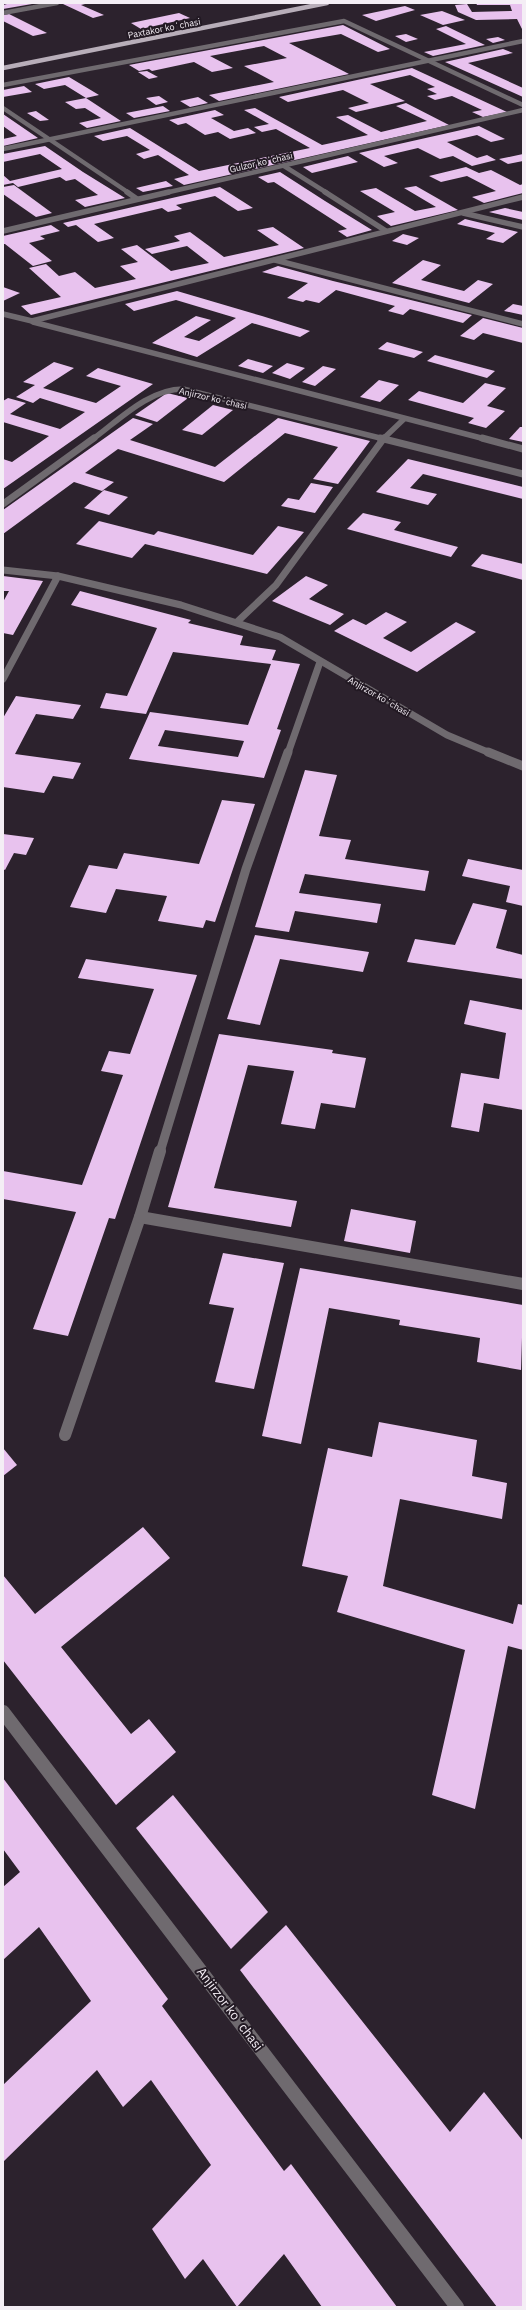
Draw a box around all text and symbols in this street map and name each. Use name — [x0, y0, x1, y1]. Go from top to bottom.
street label: Paxtakor koʻchasi — [127, 16, 201, 40]
street label: Gulzor koʻchasi — [228, 149, 294, 175]
street label: Anjirzor koʻchasi — [178, 385, 248, 411]
street label: Anjirzor koʻchasi — [346, 674, 412, 718]
street label: Anjirzor koʻchasi — [193, 1964, 267, 2054]

